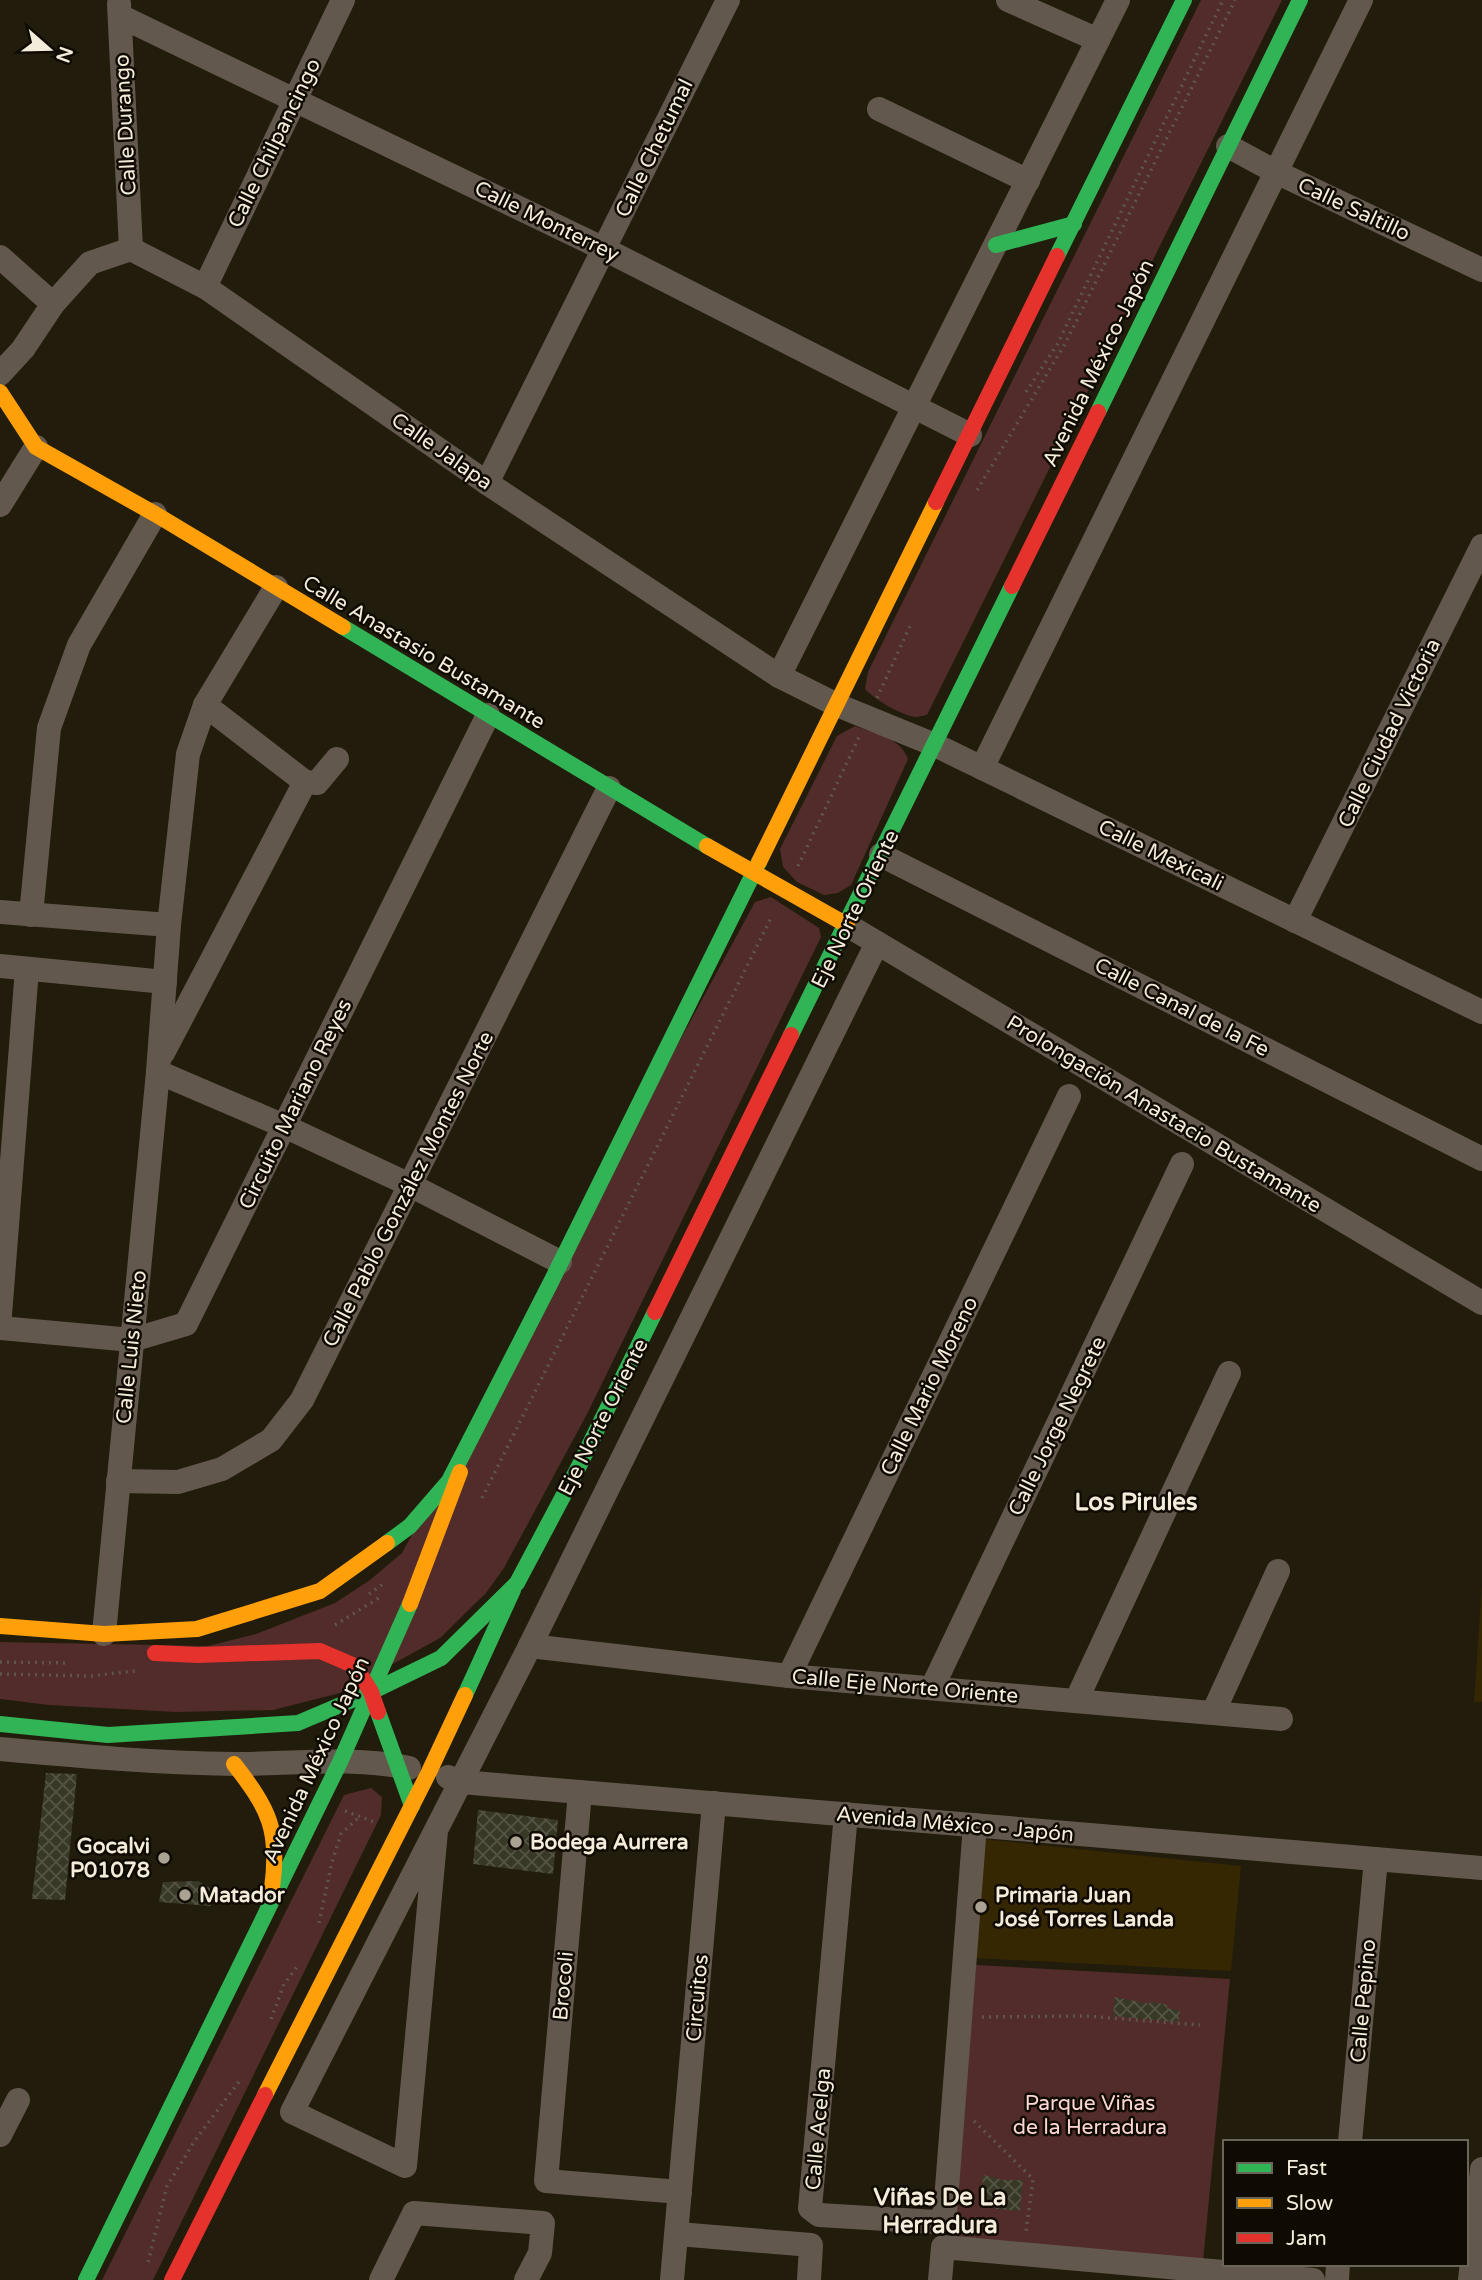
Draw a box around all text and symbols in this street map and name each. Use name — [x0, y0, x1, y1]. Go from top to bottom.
north arrow — [14, 14, 84, 84]
text: N — [51, 44, 77, 65]
street label: Calle Durango — [109, 54, 142, 196]
street label: Calle Chilpancingo — [223, 55, 326, 232]
street label: Calle Chetumal — [610, 75, 699, 221]
street label: Calle Saltillo — [1294, 173, 1414, 246]
street label: Calle Monterrey — [470, 176, 623, 267]
street label: Avenida México-Japón — [1037, 256, 1160, 471]
street label: Calle Jalapa — [386, 407, 497, 495]
street label: Calle Anastasio Bustamante — [298, 570, 549, 735]
street label: Calle Ciudad Victoria — [1333, 635, 1446, 832]
street label: Calle Mexicali — [1094, 814, 1227, 896]
street label: Eje Norte Oriente — [806, 826, 905, 992]
street label: Calle Canal de la Fe — [1090, 953, 1273, 1062]
street label: Circuito Mariano Reyes — [234, 995, 357, 1213]
street label: Prolongación Anastacio Bustamante — [1002, 1010, 1326, 1219]
street label: Calle Pablo González Montes Norte — [318, 1027, 499, 1351]
street label: Calle Luis Nieto — [111, 1269, 152, 1425]
street label: Calle Mario Moreno — [875, 1293, 984, 1480]
street label: Calle Jorge Negrete — [1003, 1332, 1112, 1520]
street label: Eje Norte Oriente — [553, 1334, 654, 1500]
district label: Los Pirules — [1075, 1488, 1197, 1517]
street label: Avenida México Japón — [258, 1653, 375, 1867]
street label: Calle Eje Norte Oriente — [791, 1664, 1019, 1709]
street label: Avenida México - Japón — [835, 1802, 1075, 1847]
place label: Bodega Aurrera — [530, 1830, 689, 1855]
place label: Gocalvi P01078 — [70, 1834, 150, 1883]
marker: Bodega Aurrera — [508, 1834, 524, 1850]
marker: Gocalvi P01078 — [156, 1850, 172, 1866]
place label: Matador — [199, 1883, 286, 1908]
place label: Primaria Juan José Torres Landa — [994, 1883, 1174, 1932]
marker: Matador — [177, 1887, 193, 1903]
marker: Primaria Juan José Torres Landa — [973, 1899, 989, 1915]
street label: Calle Pepino — [1346, 1938, 1381, 2064]
street label: Brocoli — [548, 1950, 579, 2022]
street label: Circuitos — [681, 1953, 714, 2043]
street label: Calle Acelga — [801, 2067, 836, 2191]
park label: Parque Viñas de la Herradura — [1013, 2091, 1167, 2140]
legend — [1223, 2140, 1468, 2266]
text: Fast — [1286, 2156, 1327, 2181]
district label: Viñas De La Herradura — [874, 2183, 1006, 2240]
text: Slow — [1286, 2191, 1334, 2216]
text: Jam — [1286, 2226, 1327, 2251]

